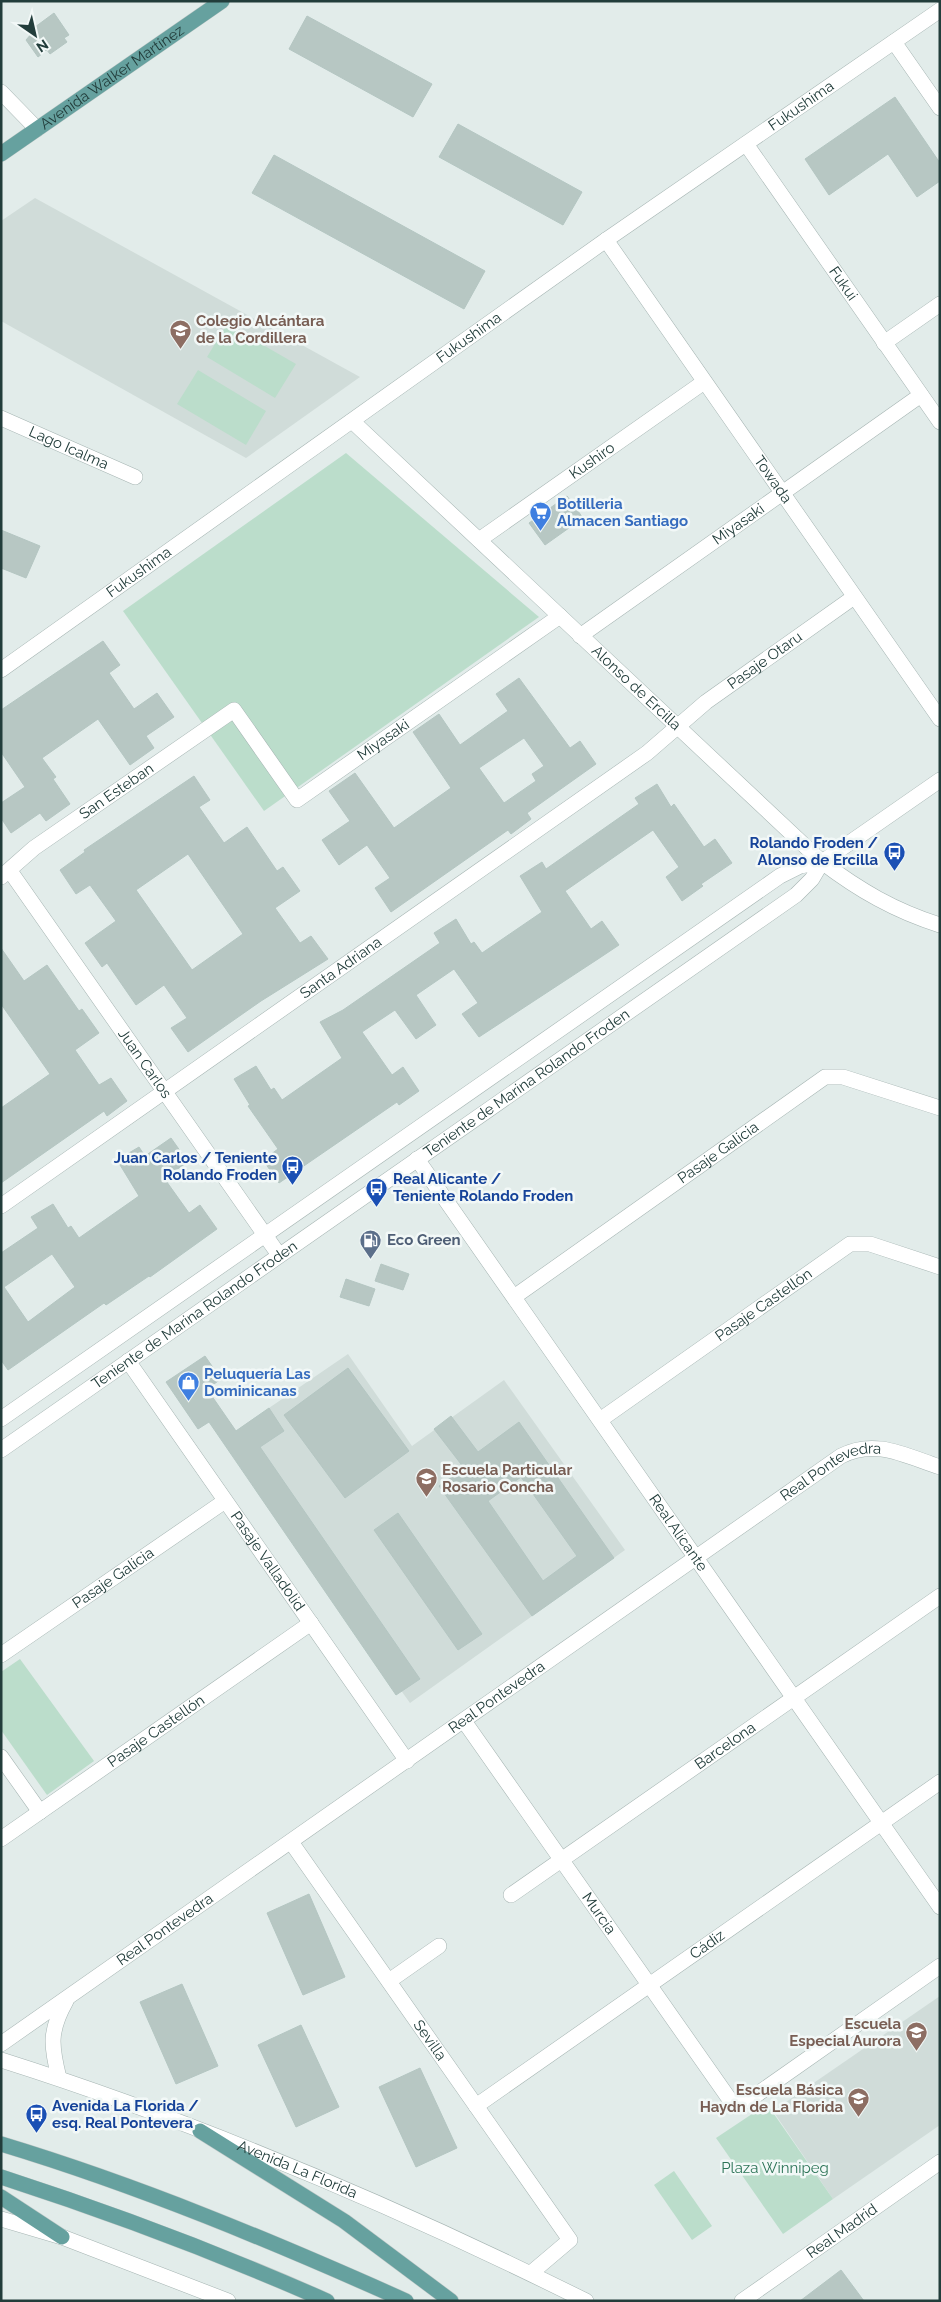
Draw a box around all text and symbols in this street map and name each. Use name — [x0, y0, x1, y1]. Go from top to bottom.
north arrow — [10, 10, 60, 60]
street label: Avenida Walker Martínez — [37, 21, 187, 133]
text: N — [33, 36, 51, 55]
street label: Fukushima — [765, 77, 837, 135]
street label: Fukui — [825, 263, 861, 304]
street label: Fukushima — [433, 308, 505, 367]
place label: Colegio Alcántara de la Cordillera — [196, 312, 325, 347]
school or university icon: Colegio Alcántara de la Cordillera — [168, 318, 192, 349]
street label: Lago Icalma — [26, 422, 111, 473]
street label: Kushiro — [566, 438, 618, 483]
street label: Towada — [750, 452, 796, 507]
place label: Botilleria Almacen Santiago — [557, 495, 688, 530]
street label: Miyasaki — [709, 500, 768, 548]
supermarket icon: Botilleria Almacen Santiago — [529, 501, 553, 532]
street label: Fukushima — [103, 543, 175, 601]
street label: Pasaje Otaru — [724, 628, 806, 693]
street label: Alonso de Ercilla — [588, 642, 685, 734]
street label: Miyasaki — [354, 715, 413, 764]
street label: San Esteban — [76, 759, 157, 823]
place label: Rolando Froden / Alonso de Ercilla — [750, 834, 879, 869]
bus stop icon: Rolando Froden / Alonso de Ercilla — [882, 840, 906, 871]
street label: Santa Adriana — [297, 933, 385, 1003]
street label: Teniente de Marina Rolando Froden — [420, 1005, 633, 1161]
street label: Juan Carlos — [114, 1025, 175, 1102]
street label: Pasaje Galicia — [674, 1118, 762, 1187]
place label: Juan Carlos / Teniente Rolando Froden — [114, 1149, 277, 1184]
bus stop icon: Juan Carlos / Teniente Rolando Froden — [281, 1155, 305, 1186]
place label: Real Alicante / Teniente Rolando Froden — [393, 1170, 573, 1205]
bus stop icon: Real Alicante / Teniente Rolando Froden — [365, 1176, 389, 1207]
fuel station icon: Eco Green — [359, 1228, 383, 1259]
place label: Eco Green — [387, 1231, 461, 1249]
street label: Teniente de Marina Rolando Froden — [88, 1237, 301, 1393]
street label: Pasaje Castellón — [712, 1265, 815, 1345]
place label: Peluquería Las Dominicanas — [204, 1365, 311, 1400]
shop icon: Peluquería Las Dominicanas — [176, 1371, 200, 1402]
street label: Real Pontevedra — [777, 1439, 882, 1505]
place label: Escuela Particular Rosario Concha — [442, 1461, 572, 1496]
school or university icon: Escuela Particular Rosario Concha — [414, 1467, 438, 1498]
street label: Real Alicante — [645, 1491, 712, 1575]
street label: Pasaje Valladolid — [227, 1508, 309, 1614]
street label: Pasaje Galicia — [69, 1544, 157, 1612]
street label: Real Pontevedra — [445, 1657, 548, 1737]
street label: Pasaje Castellón — [104, 1691, 208, 1771]
street label: Barcelona — [691, 1718, 759, 1773]
street label: Real Pontevedra — [113, 1889, 217, 1969]
street label: Murcia — [578, 1889, 620, 1938]
street label: Cádiz — [686, 1926, 728, 1963]
place label: Escuela Especial Aurora — [789, 2015, 901, 2050]
street label: Sevilla — [410, 2016, 450, 2064]
school or university icon: Escuela Especial Aurora — [905, 2021, 929, 2052]
place label: Escuela Básica Haydn de La Florida — [700, 2081, 843, 2116]
school or university icon: Escuela Básica Haydn de La Florida — [847, 2087, 871, 2118]
place label: Avenida La Florida / esq. Real Pontevera — [52, 2097, 199, 2132]
bus stop icon: Avenida La Florida / esq. Real Pontevera — [24, 2103, 48, 2134]
street label: Avenida La Florida — [235, 2136, 360, 2202]
park label: Plaza Winnipeg — [721, 2159, 829, 2177]
street label: Real Madrid — [803, 2200, 881, 2262]

